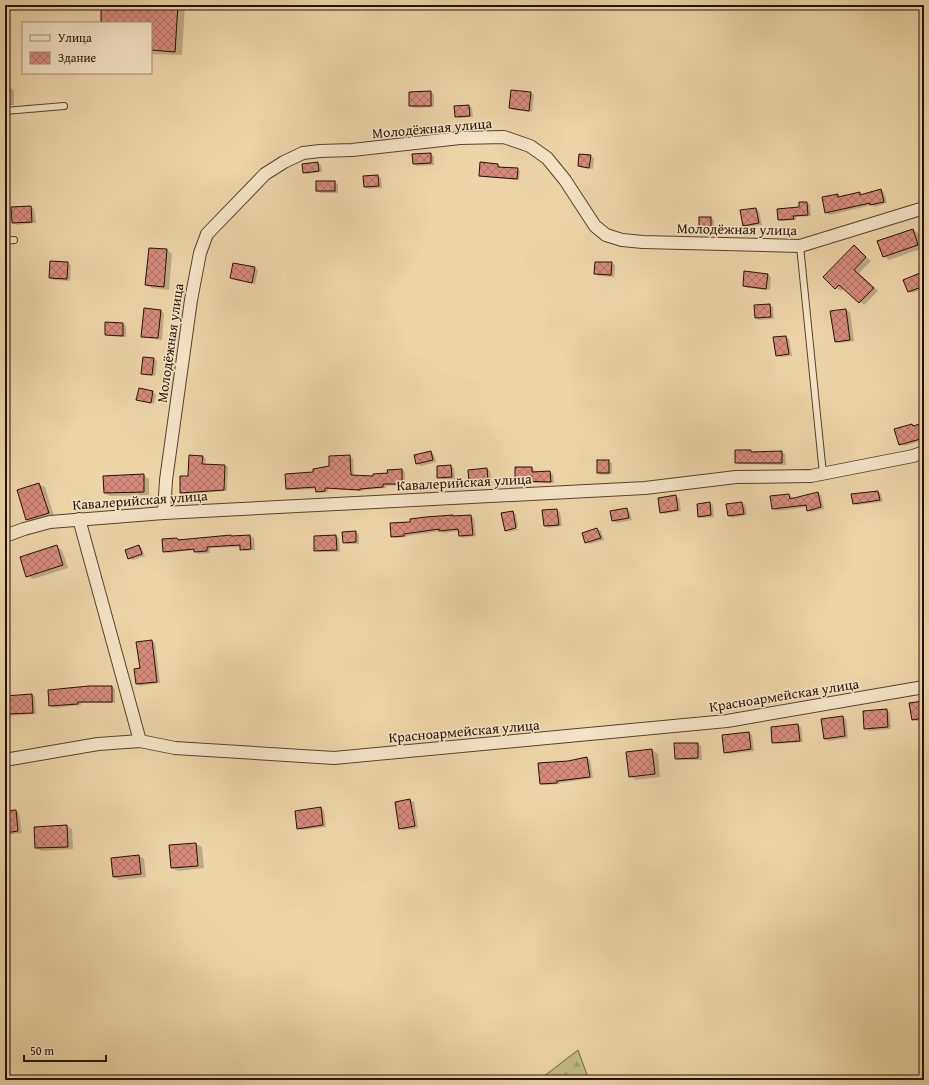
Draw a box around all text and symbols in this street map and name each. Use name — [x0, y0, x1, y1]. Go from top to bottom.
legend — [22, 22, 152, 74]
text: Улица — [58, 29, 92, 46]
text: Здание — [58, 49, 97, 66]
street label: Молодёжная улица — [371, 113, 493, 143]
street label: Молодёжная улица — [677, 218, 798, 240]
street label: Молодёжная улица — [152, 282, 188, 404]
street label: Кавалерийская улица — [396, 468, 532, 496]
street label: Кавалерийская улица — [72, 485, 209, 515]
street label: Красноармейская улица — [708, 673, 861, 717]
street label: Красноармейская улица — [388, 714, 541, 748]
scale bar — [24, 1037, 106, 1063]
text: 50 m — [30, 1042, 54, 1059]

